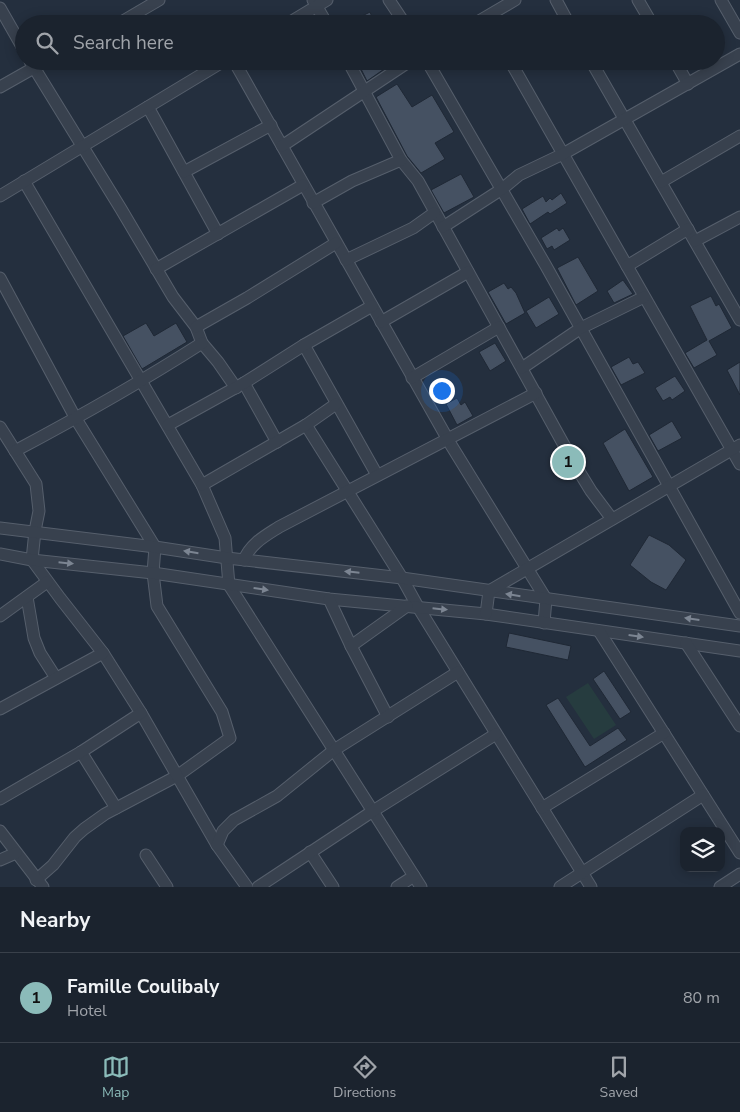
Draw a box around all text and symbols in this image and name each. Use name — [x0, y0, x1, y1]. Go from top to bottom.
search box — [15, 15, 725, 70]
icon: search — [33, 29, 61, 57]
text: Search here — [73, 30, 174, 56]
your location — [429, 378, 455, 404]
pin: 1 — [552, 443, 584, 481]
one-way arrow — [183, 548, 199, 556]
one-way arrow — [58, 559, 74, 567]
one-way arrow — [344, 568, 360, 576]
one-way arrow — [254, 585, 270, 593]
one-way arrow — [505, 590, 521, 598]
one-way arrow — [432, 605, 448, 613]
one-way arrow — [683, 615, 699, 623]
one-way arrow — [628, 632, 644, 640]
map controls — [680, 827, 725, 872]
button: layers — [680, 827, 725, 872]
text: Nearby — [20, 906, 90, 934]
text: Famille Coulibaly — [67, 974, 219, 1000]
text: 1 — [31, 987, 41, 1009]
text: 80 m — [683, 987, 720, 1009]
text: Hotel — [67, 1000, 107, 1022]
tab: Map — [102, 1053, 130, 1102]
tab: Directions — [333, 1053, 396, 1102]
tab: Saved — [600, 1053, 638, 1102]

